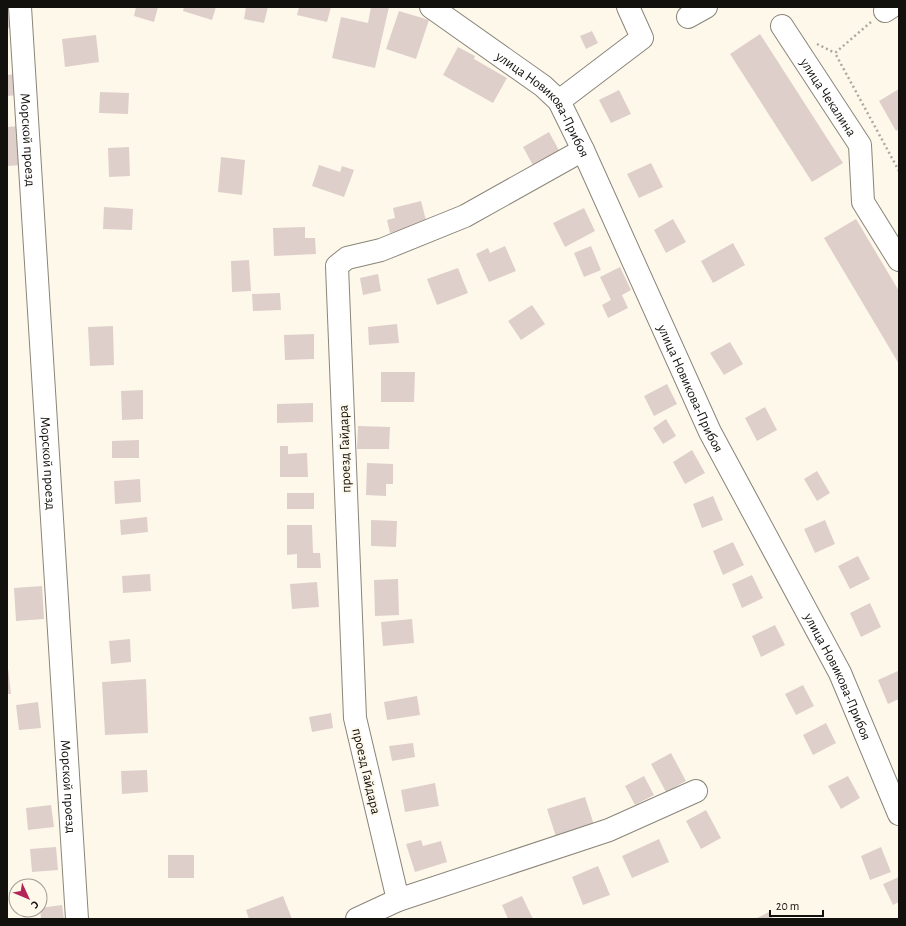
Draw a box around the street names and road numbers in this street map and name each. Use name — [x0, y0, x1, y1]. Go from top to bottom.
street label: улица Новикова-Прибоя — [492, 49, 591, 160]
street label: улица Чекалина — [797, 55, 859, 140]
street label: Морской проезд — [17, 93, 37, 187]
street label: улица Новикова-Прибоя — [654, 322, 726, 455]
street label: проезд Гайдара — [336, 404, 354, 493]
street label: Морской проезд — [38, 416, 57, 510]
street label: улица Новикова-Прибоя — [801, 610, 873, 742]
street label: проезд Гайдара — [349, 727, 383, 816]
street label: Морской проезд — [58, 739, 78, 834]

